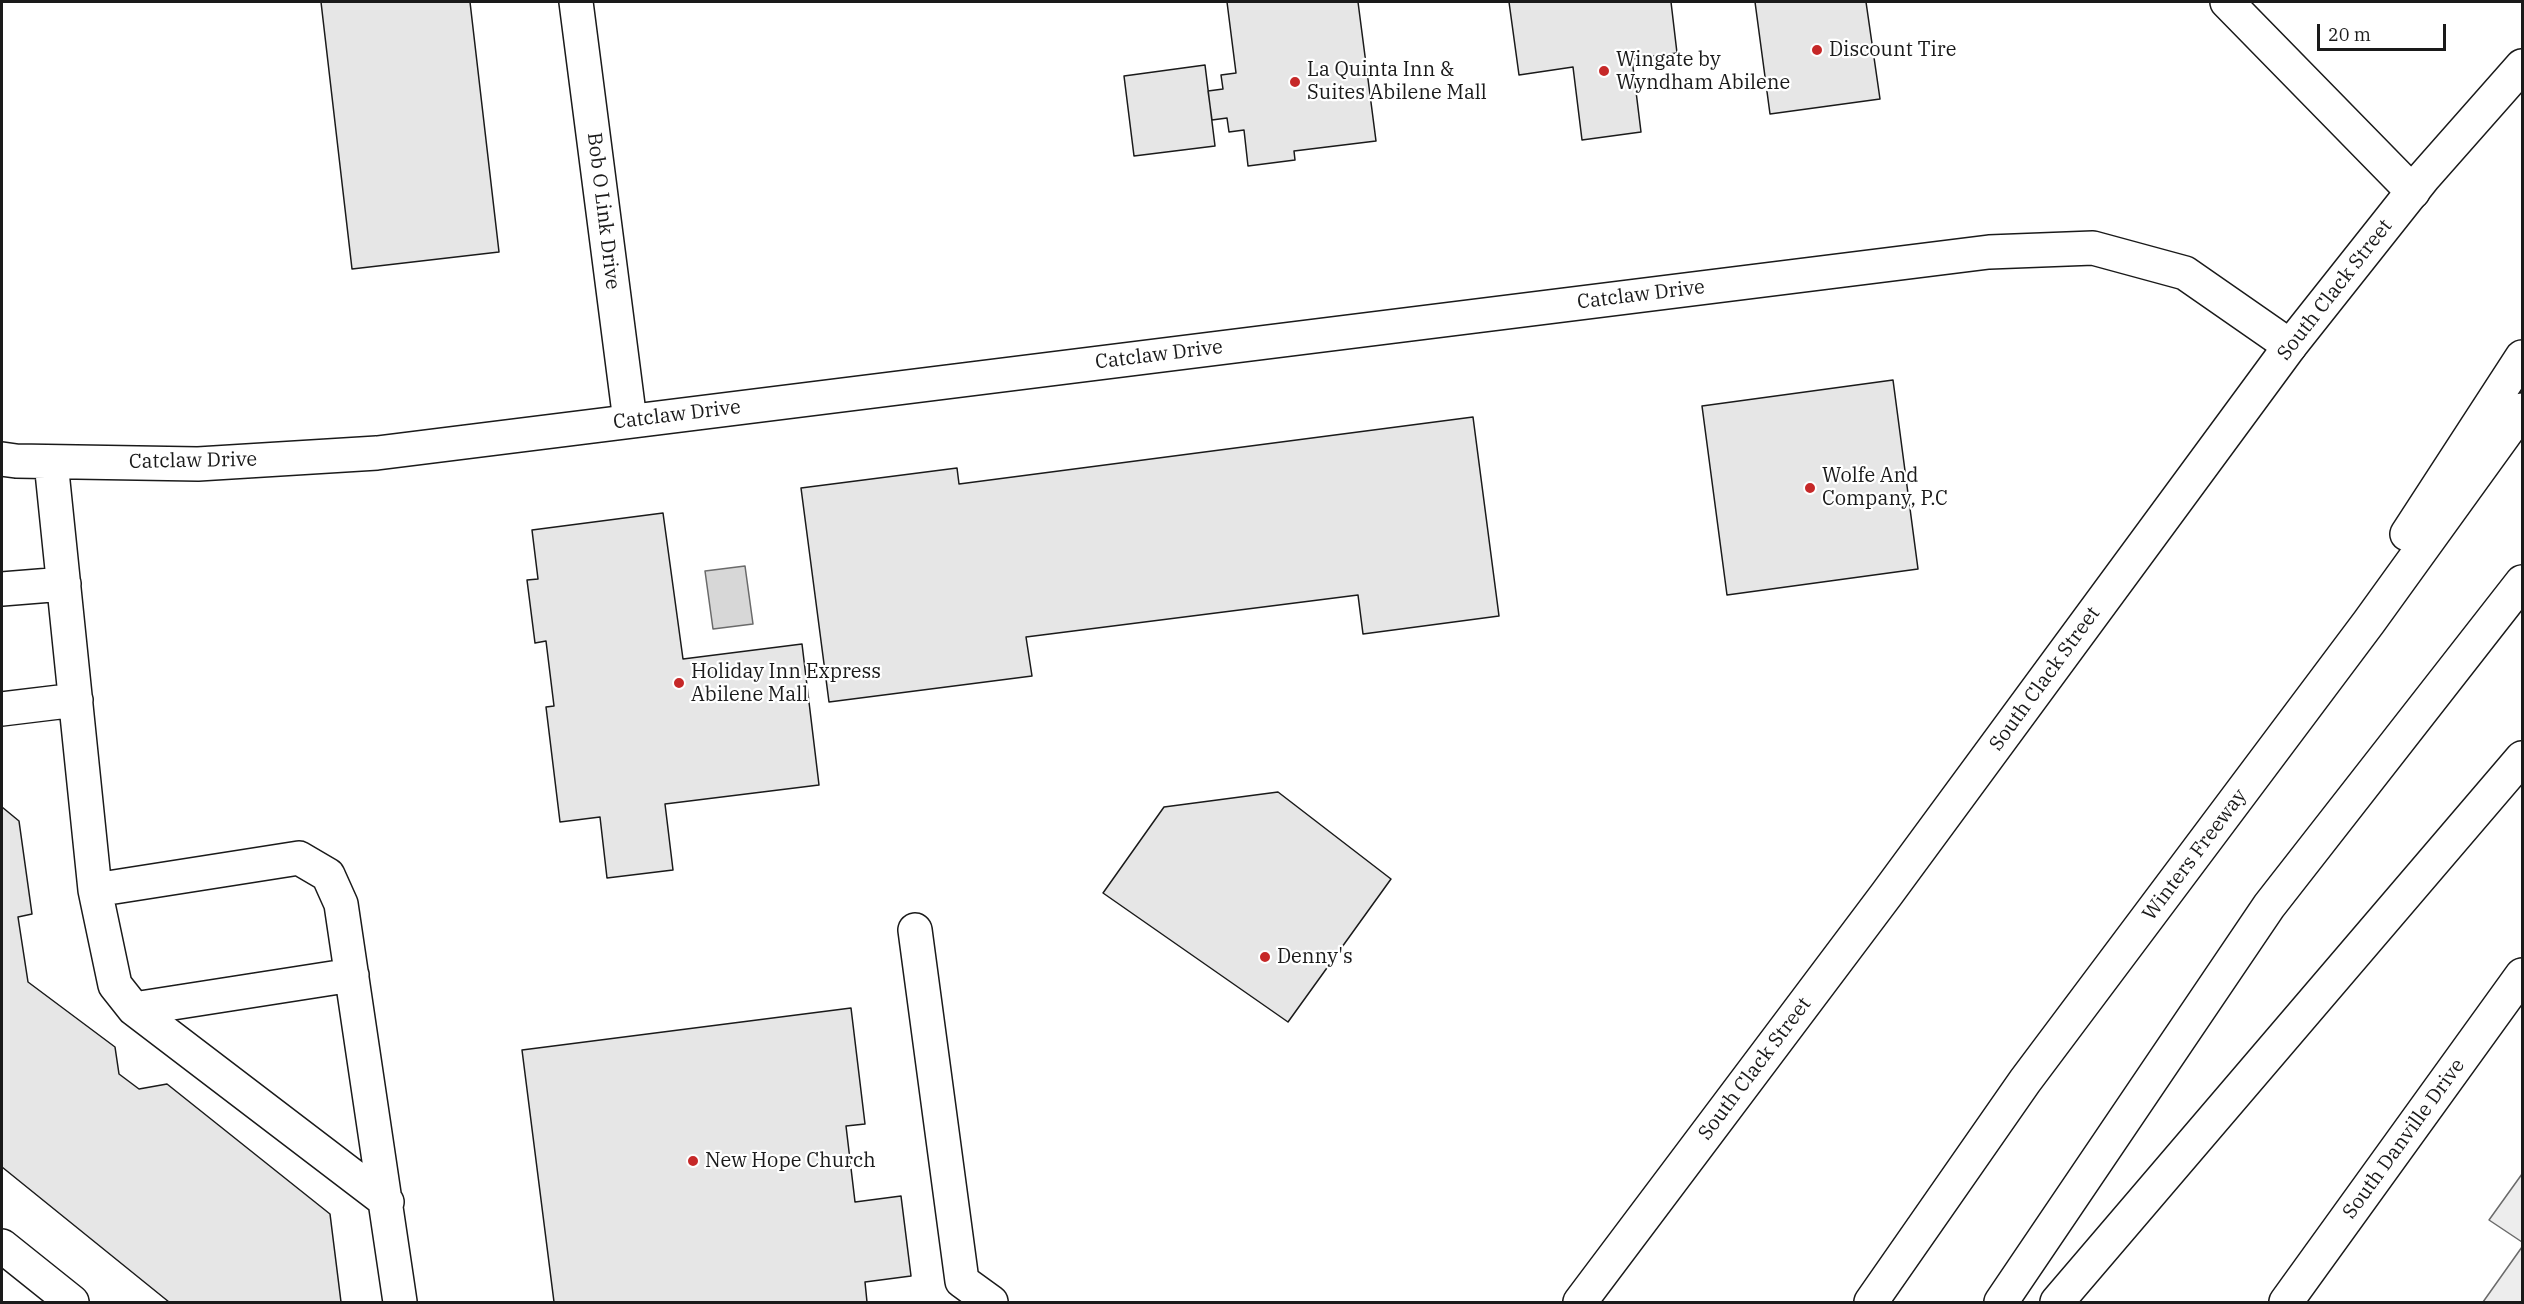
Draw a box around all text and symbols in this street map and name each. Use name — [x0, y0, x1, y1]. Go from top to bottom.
scale bar — [2320, 12, 2449, 50]
text: 20 m — [2328, 23, 2371, 46]
place label: Discount Tire — [1829, 38, 1956, 62]
marker: Discount Tire — [1810, 43, 1824, 57]
place label: Wingate by Wyndham Abilene — [1616, 48, 1790, 95]
place label: La Quinta Inn & Suites Abilene Mall — [1307, 58, 1487, 105]
marker: Wingate by Wyndham Abilene — [1597, 64, 1611, 78]
marker: La Quinta Inn & Suites Abilene Mall — [1288, 75, 1302, 89]
street label: Bob O Link Drive — [581, 131, 625, 291]
street label: South Clack Street — [2272, 215, 2398, 365]
street label: Catclaw Drive — [1576, 275, 1706, 315]
street label: Catclaw Drive — [1094, 335, 1224, 375]
street label: Catclaw Drive — [612, 395, 742, 435]
street label: Catclaw Drive — [129, 448, 257, 474]
place label: Wolfe And Company, P.C — [1822, 464, 1948, 511]
marker: Wolfe And Company, P.C — [1803, 481, 1817, 495]
street label: South Clack Street — [1985, 602, 2105, 756]
place label: Holiday Inn Express Abilene Mall — [691, 660, 881, 707]
marker: Holiday Inn Express Abilene Mall — [672, 676, 686, 690]
street label: Winters Freeway — [2138, 785, 2252, 925]
place label: Denny's — [1277, 945, 1353, 969]
marker: Denny's — [1258, 950, 1272, 964]
street label: South Clack Street — [1694, 993, 1816, 1145]
street label: South Danville Drive — [2338, 1054, 2470, 1224]
place label: New Hope Church — [705, 1149, 876, 1173]
marker: New Hope Church — [686, 1154, 700, 1168]

